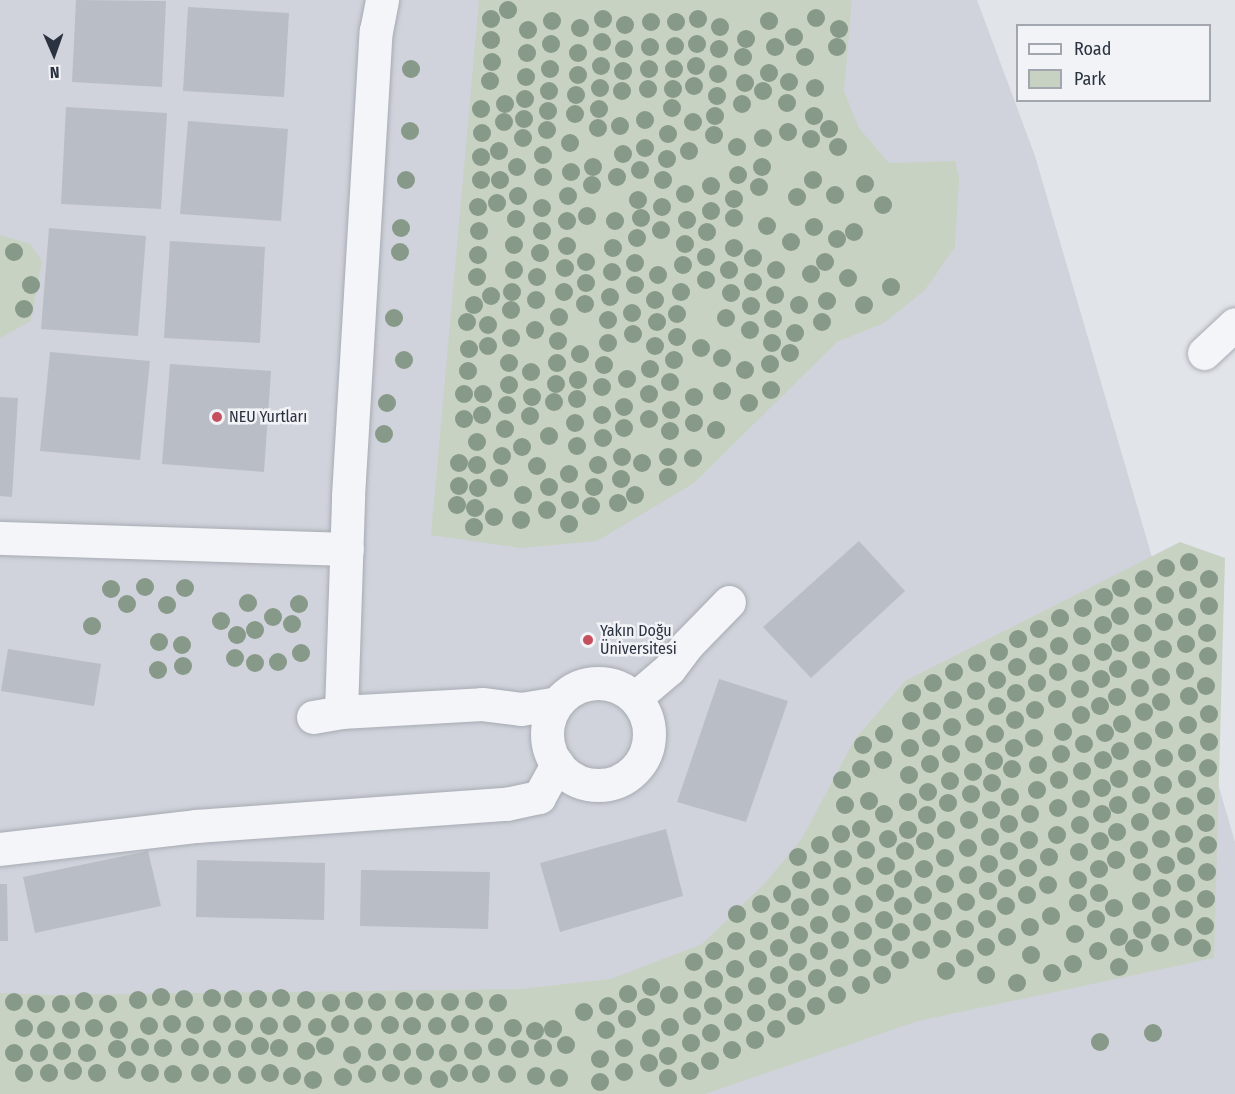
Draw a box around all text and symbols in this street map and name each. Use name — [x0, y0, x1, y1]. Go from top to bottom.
north arrow — [24, 24, 84, 84]
legend — [1016, 24, 1211, 102]
text: Road — [1074, 38, 1111, 60]
text: N — [50, 63, 60, 82]
text: Park — [1074, 68, 1106, 90]
place label: NEU Yurtları — [229, 407, 307, 427]
marker: NEU Yurtları — [210, 410, 224, 424]
place label: Yakın Doğu Üniversitesi — [600, 621, 677, 659]
marker: Yakın Doğu Üniversitesi — [581, 633, 595, 647]

